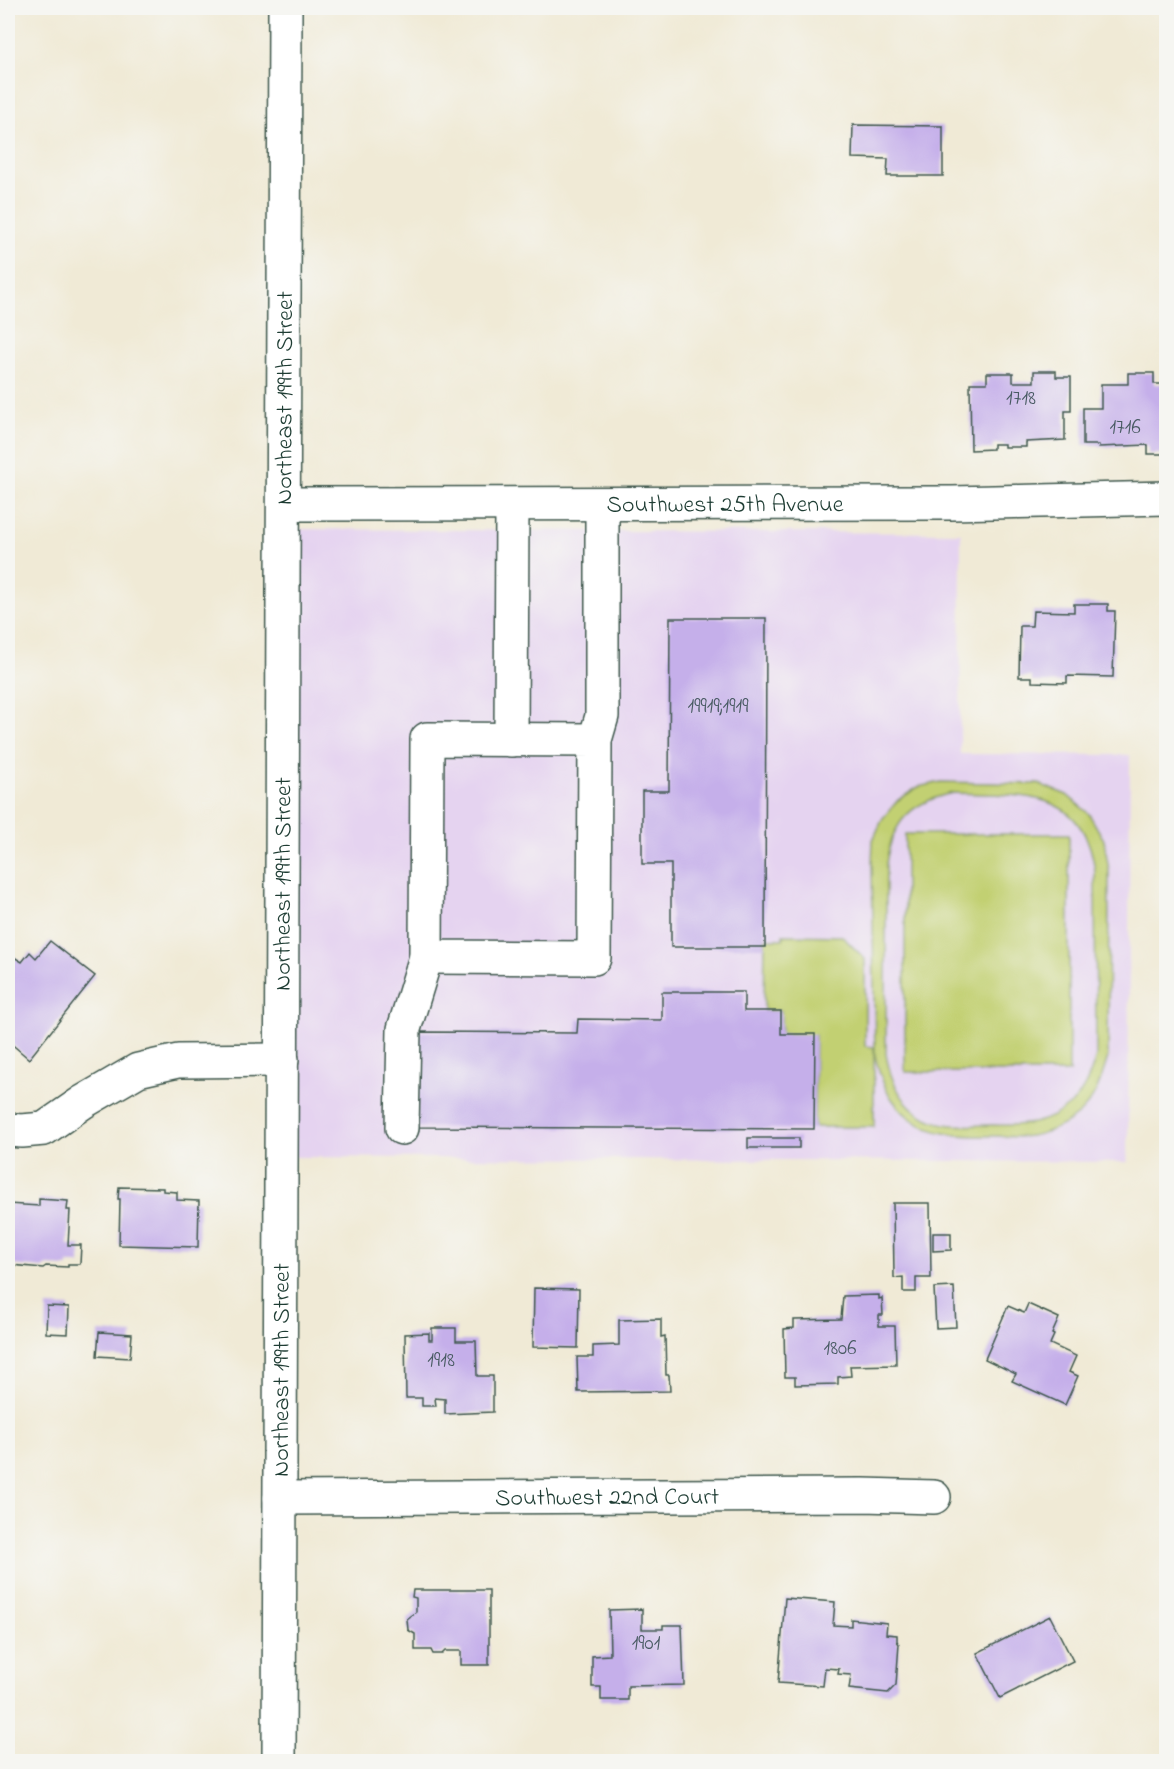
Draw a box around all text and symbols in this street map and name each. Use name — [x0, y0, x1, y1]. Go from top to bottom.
street label: Northeast 199th Street — [268, 291, 304, 505]
house number: 1718 — [1006, 384, 1036, 414]
house number: 1716 — [1109, 413, 1141, 443]
street label: Southwest 25th Avenue — [607, 488, 844, 524]
house number: 19919;1919 — [687, 692, 749, 722]
street label: Northeast 199th Street — [267, 777, 302, 991]
street label: Northeast 199th Street — [265, 1263, 301, 1477]
house number: 1806 — [824, 1334, 856, 1364]
house number: 1918 — [427, 1346, 455, 1376]
street label: Southwest 22nd Court — [495, 1481, 719, 1517]
house number: 1901 — [632, 1629, 661, 1659]

